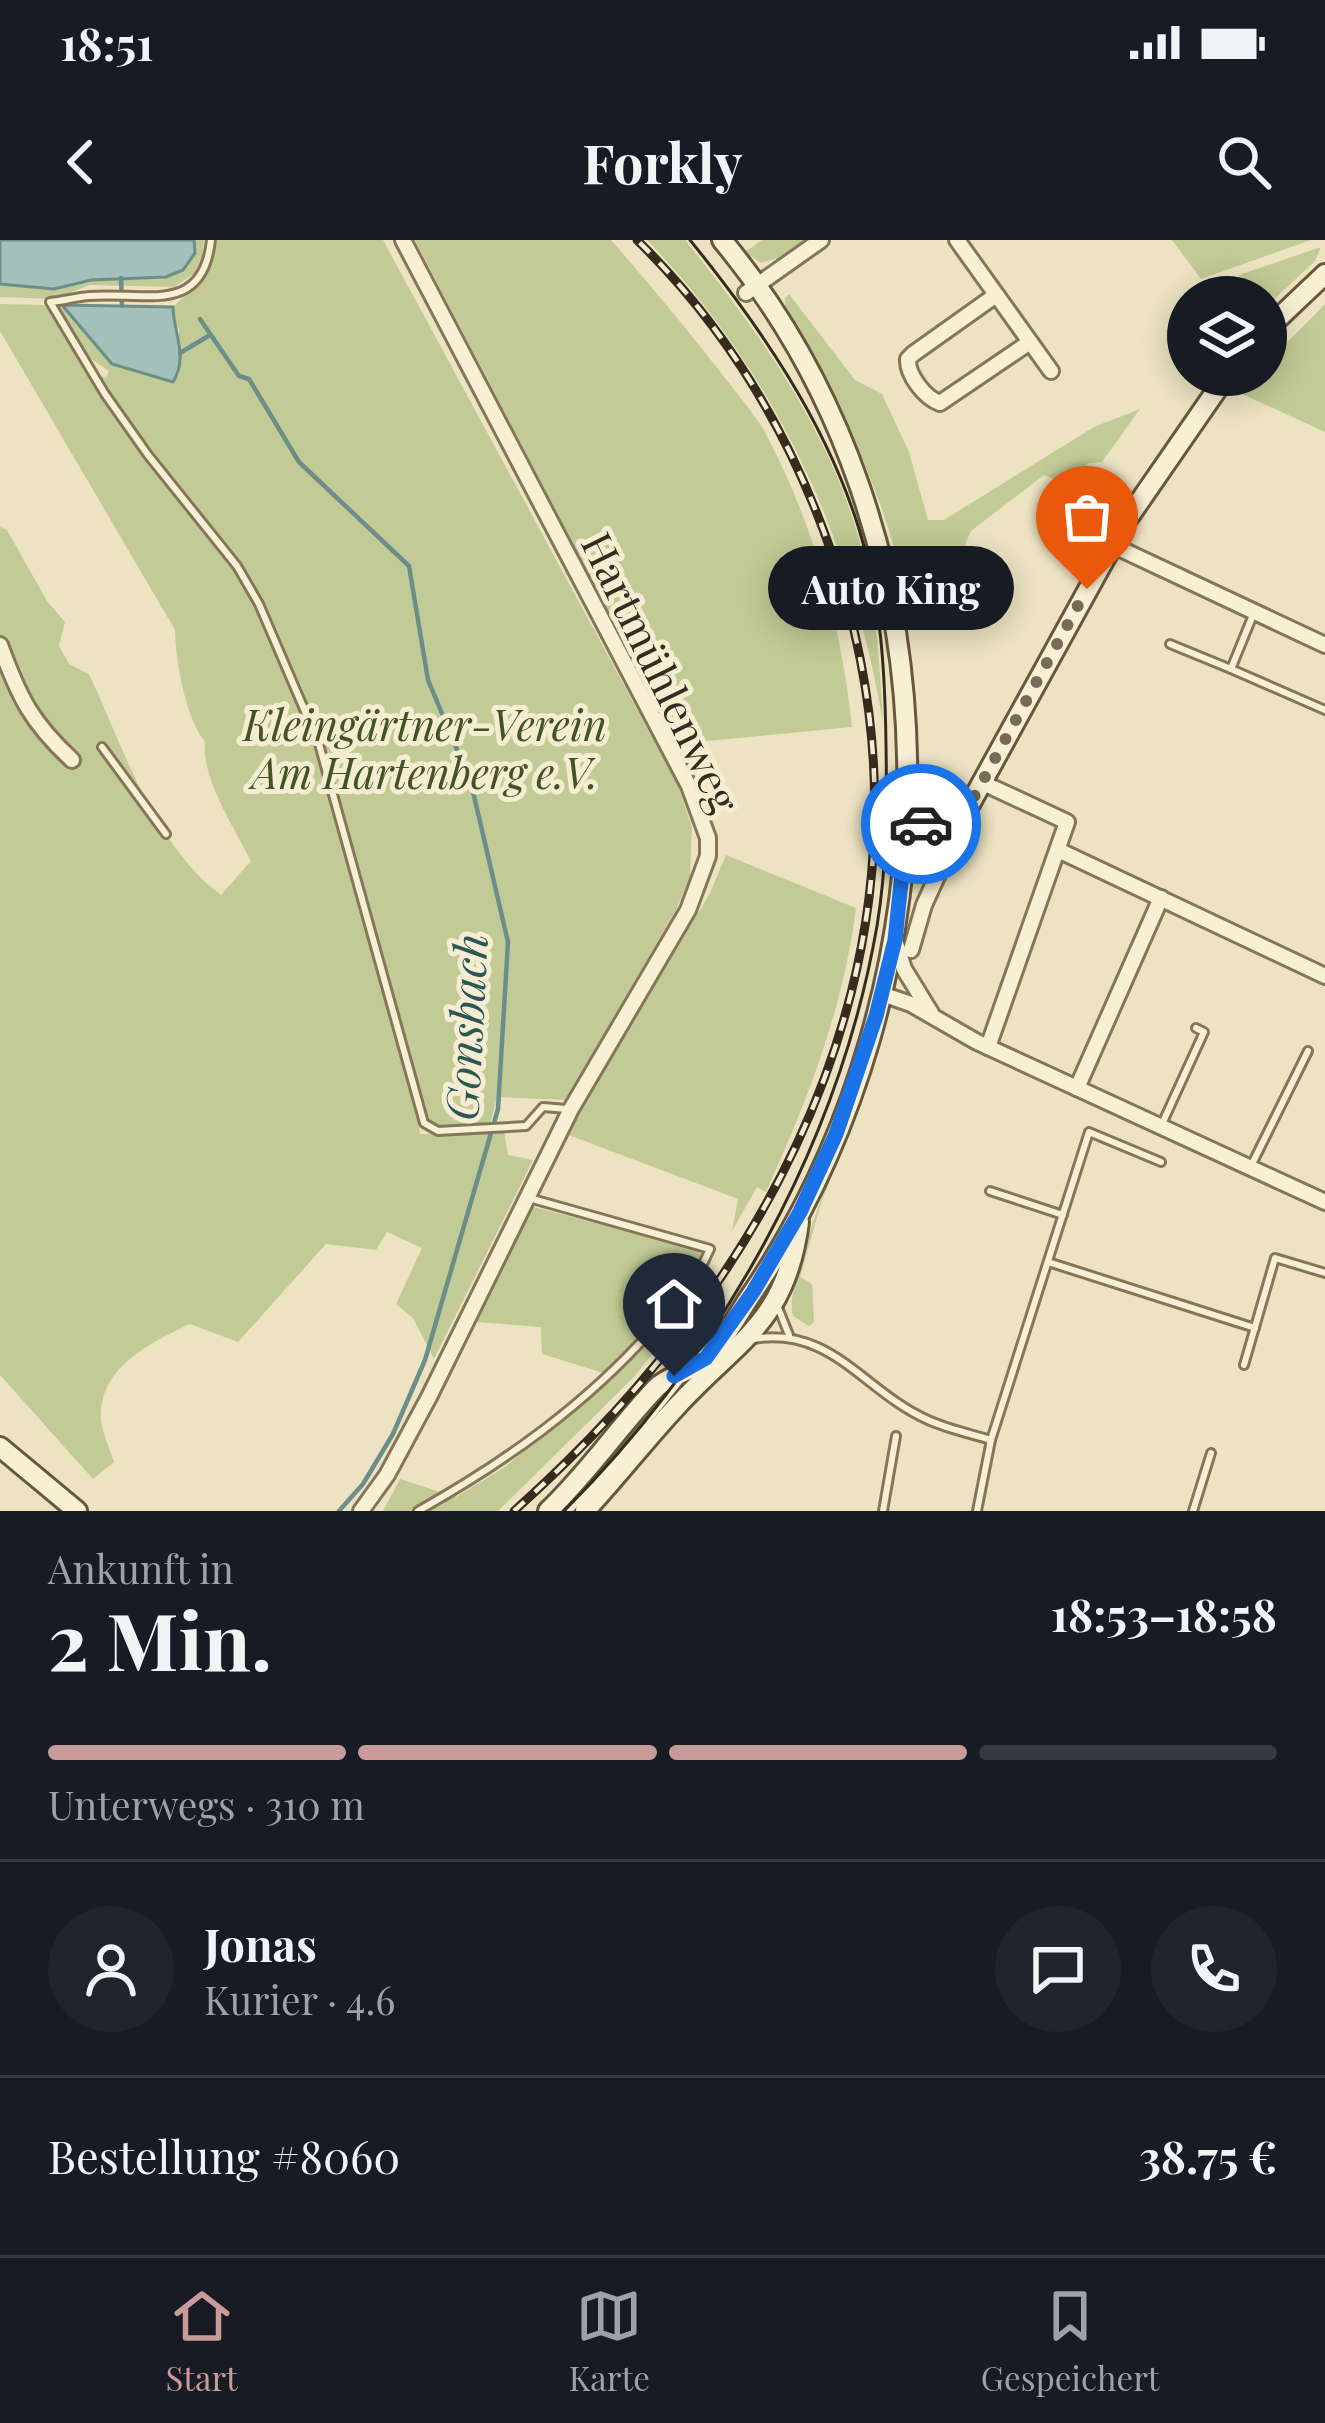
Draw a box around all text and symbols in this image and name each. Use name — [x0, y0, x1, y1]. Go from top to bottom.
text: 18:51 — [60, 12, 153, 72]
text: Forkly — [582, 126, 743, 198]
icon: back — [48, 129, 114, 195]
icon: search — [1211, 129, 1277, 195]
map controls — [1167, 276, 1287, 396]
button: layers — [1167, 276, 1287, 396]
pin — [1036, 466, 1138, 589]
icon: bag — [1054, 484, 1120, 550]
street label: Hartmühlenweg — [570, 522, 754, 822]
callout: Auto King — [769, 547, 1015, 631]
text: Auto King — [802, 562, 980, 614]
park label: Kleingärtner-Verein Am Hartenberg e.V. — [241, 696, 607, 800]
courier — [861, 764, 981, 884]
icon: car — [888, 791, 954, 857]
water label: Gonsbach — [429, 932, 499, 1122]
pin — [623, 1253, 725, 1376]
icon: home — [641, 1271, 707, 1337]
text: Ankunft in — [48, 1542, 234, 1594]
text: 18:53–18:58 — [1051, 1583, 1277, 1643]
text: 2 Min. — [48, 1587, 272, 1691]
text: Unterwegs · 310 m — [48, 1778, 365, 1830]
button: person — [48, 1906, 174, 2032]
button: chat — [995, 1906, 1121, 2032]
button: phone — [1151, 1906, 1277, 2032]
text: Jonas — [204, 1913, 317, 1973]
text: Kurier · 4.6 — [204, 1973, 395, 2025]
text: Bestellung #8060 — [48, 2125, 400, 2185]
text: 38.75 € — [1139, 2125, 1277, 2185]
tab: Start — [165, 2283, 238, 2399]
tab: Karte — [569, 2283, 650, 2399]
tab: Gespeichert — [981, 2283, 1160, 2399]

